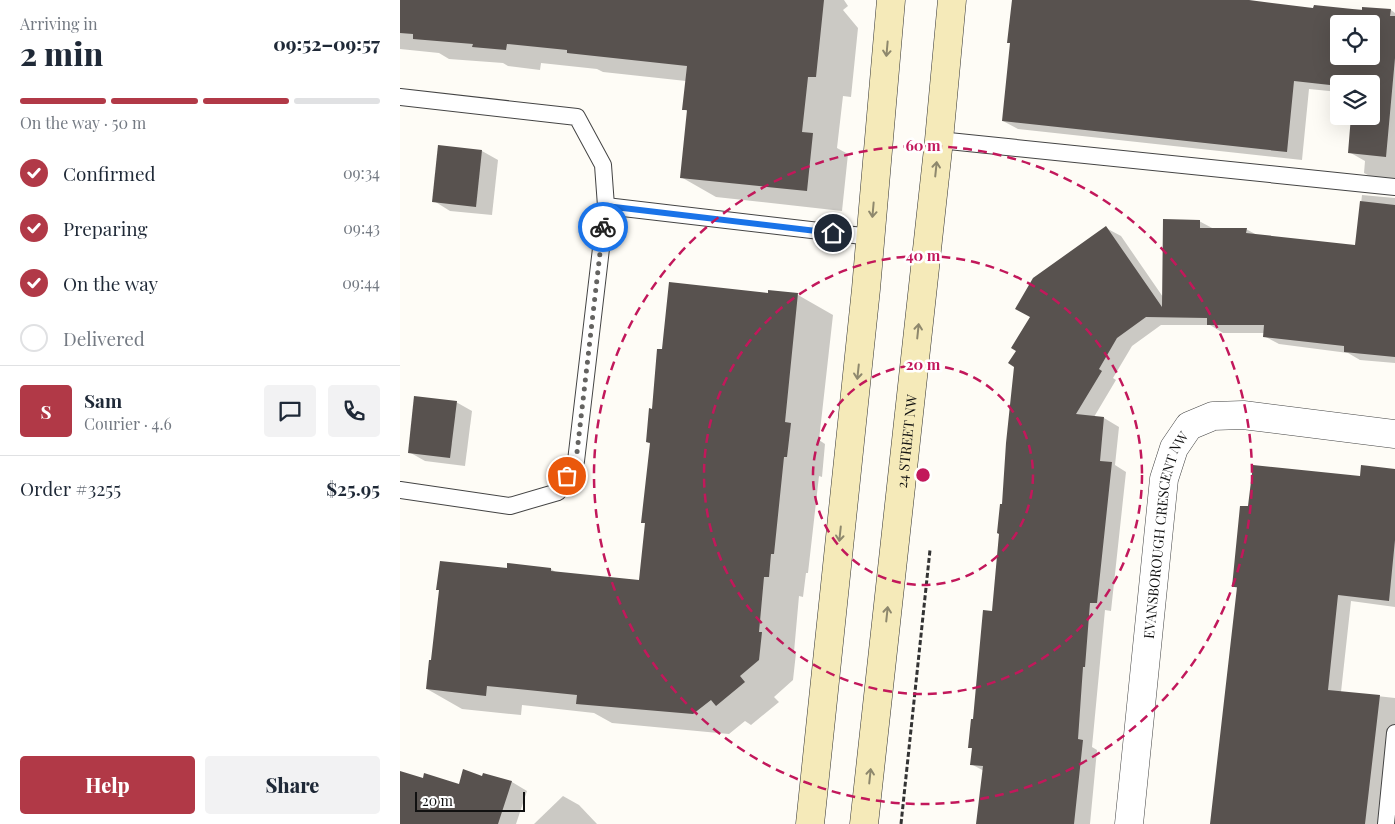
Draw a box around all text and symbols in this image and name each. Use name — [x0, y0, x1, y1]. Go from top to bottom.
text: Arriving in — [20, 13, 98, 34]
map controls — [1330, 15, 1380, 125]
button: locate — [1330, 15, 1380, 65]
text: 09:52–09:57 — [273, 30, 380, 56]
text: 2 min — [20, 31, 103, 74]
one-way arrow — [882, 40, 892, 56]
button: layers — [1330, 75, 1380, 125]
text: On the way · 50 m — [20, 112, 146, 133]
text: 60 m — [905, 135, 941, 155]
icon: check — [20, 159, 48, 187]
text: Confirmed — [63, 160, 156, 186]
one-way arrow — [931, 161, 941, 177]
text: 09:34 — [343, 162, 380, 183]
courier — [578, 202, 628, 252]
one-way arrow — [868, 202, 878, 218]
pin — [812, 212, 854, 254]
icon: bike — [589, 213, 617, 241]
icon: check — [20, 214, 48, 242]
text: Preparing — [63, 215, 148, 241]
text: 09:43 — [343, 217, 380, 238]
icon: home — [819, 219, 847, 247]
text: 40 m — [906, 245, 941, 265]
icon: check — [20, 269, 48, 297]
text: On the way — [63, 270, 158, 296]
text: 09:44 — [342, 272, 380, 293]
one-way arrow — [913, 323, 923, 339]
text: Delivered — [63, 325, 145, 351]
text: 20 m — [906, 354, 941, 374]
one-way arrow — [853, 364, 863, 380]
button: chat — [264, 385, 316, 437]
button: phone — [328, 385, 380, 437]
text: Sam — [84, 387, 122, 413]
street label: 24 STREET NW — [891, 393, 921, 489]
text: S — [40, 398, 52, 424]
text: Courier · 4.6 — [84, 413, 172, 434]
street label: EVANSBOROUGH CRESCENT NW — [1138, 427, 1192, 640]
pin — [546, 455, 588, 497]
icon: bag — [553, 462, 581, 490]
centre of rings — [914, 466, 932, 484]
text: Order #3255 — [20, 475, 121, 501]
text: $25.95 — [326, 475, 380, 501]
one-way arrow — [835, 525, 845, 541]
one-way arrow — [882, 606, 892, 622]
button: Help — [20, 756, 195, 814]
button: Share — [205, 756, 380, 814]
one-way arrow — [865, 768, 875, 784]
scale bar — [415, 789, 525, 812]
text: 20 m — [422, 791, 453, 810]

